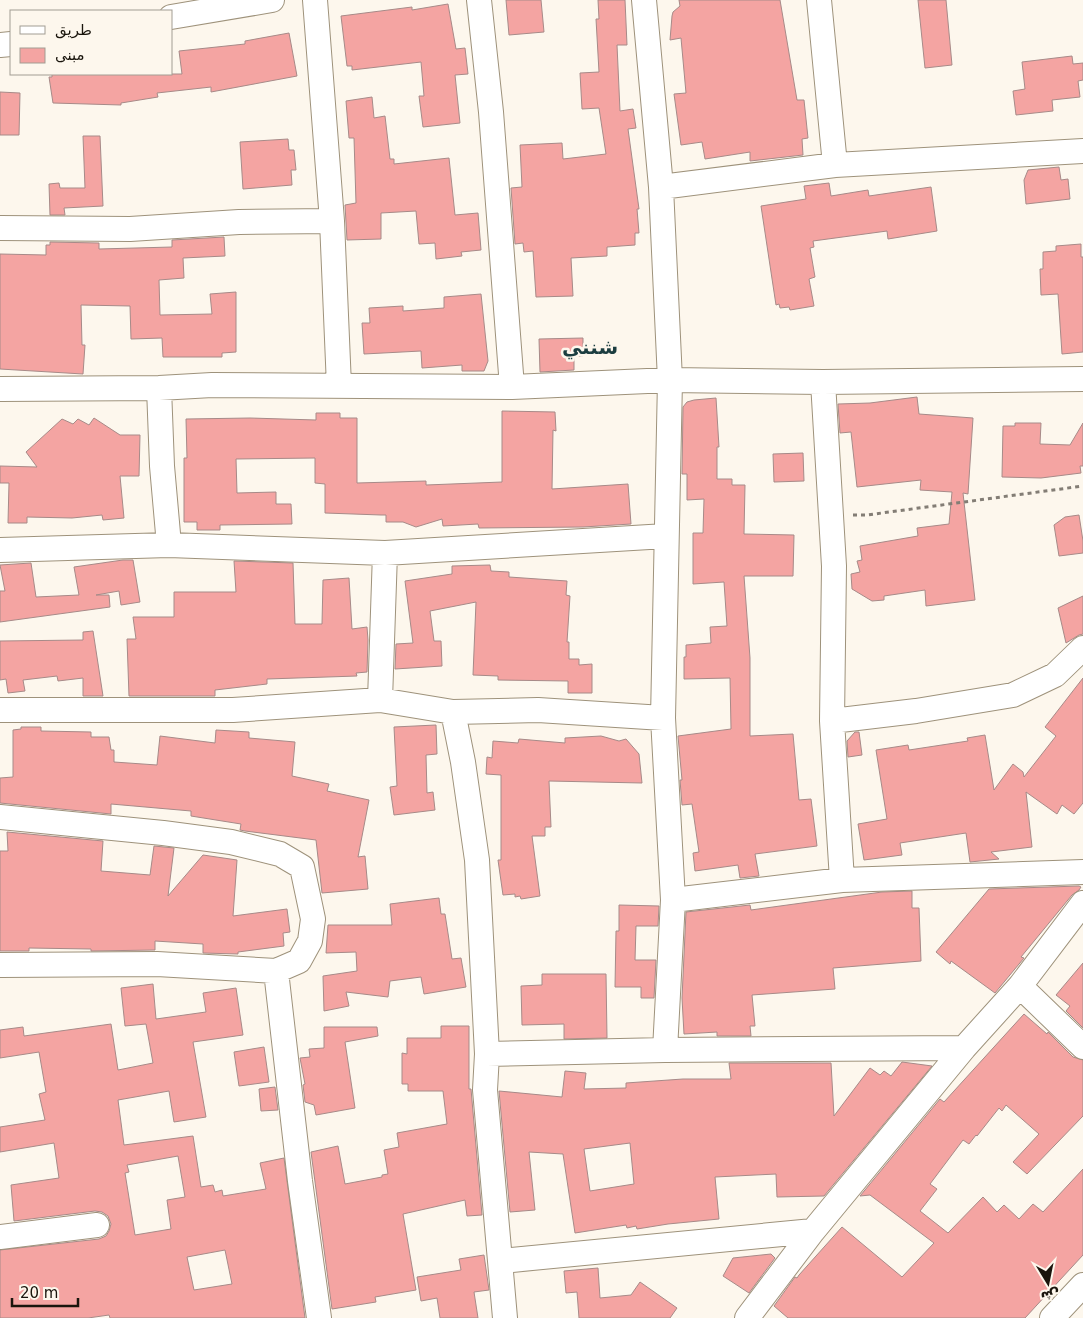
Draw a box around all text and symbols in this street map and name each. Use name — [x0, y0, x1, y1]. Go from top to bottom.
legend — [10, 10, 172, 75]
text: طريق — [55, 21, 92, 39]
text: مبنى — [55, 46, 85, 64]
district label: شنني — [562, 335, 618, 360]
north arrow — [1023, 1258, 1073, 1308]
scale bar — [12, 1276, 79, 1308]
text: 20 m — [20, 1284, 58, 1302]
text: ش — [1039, 1286, 1061, 1305]

